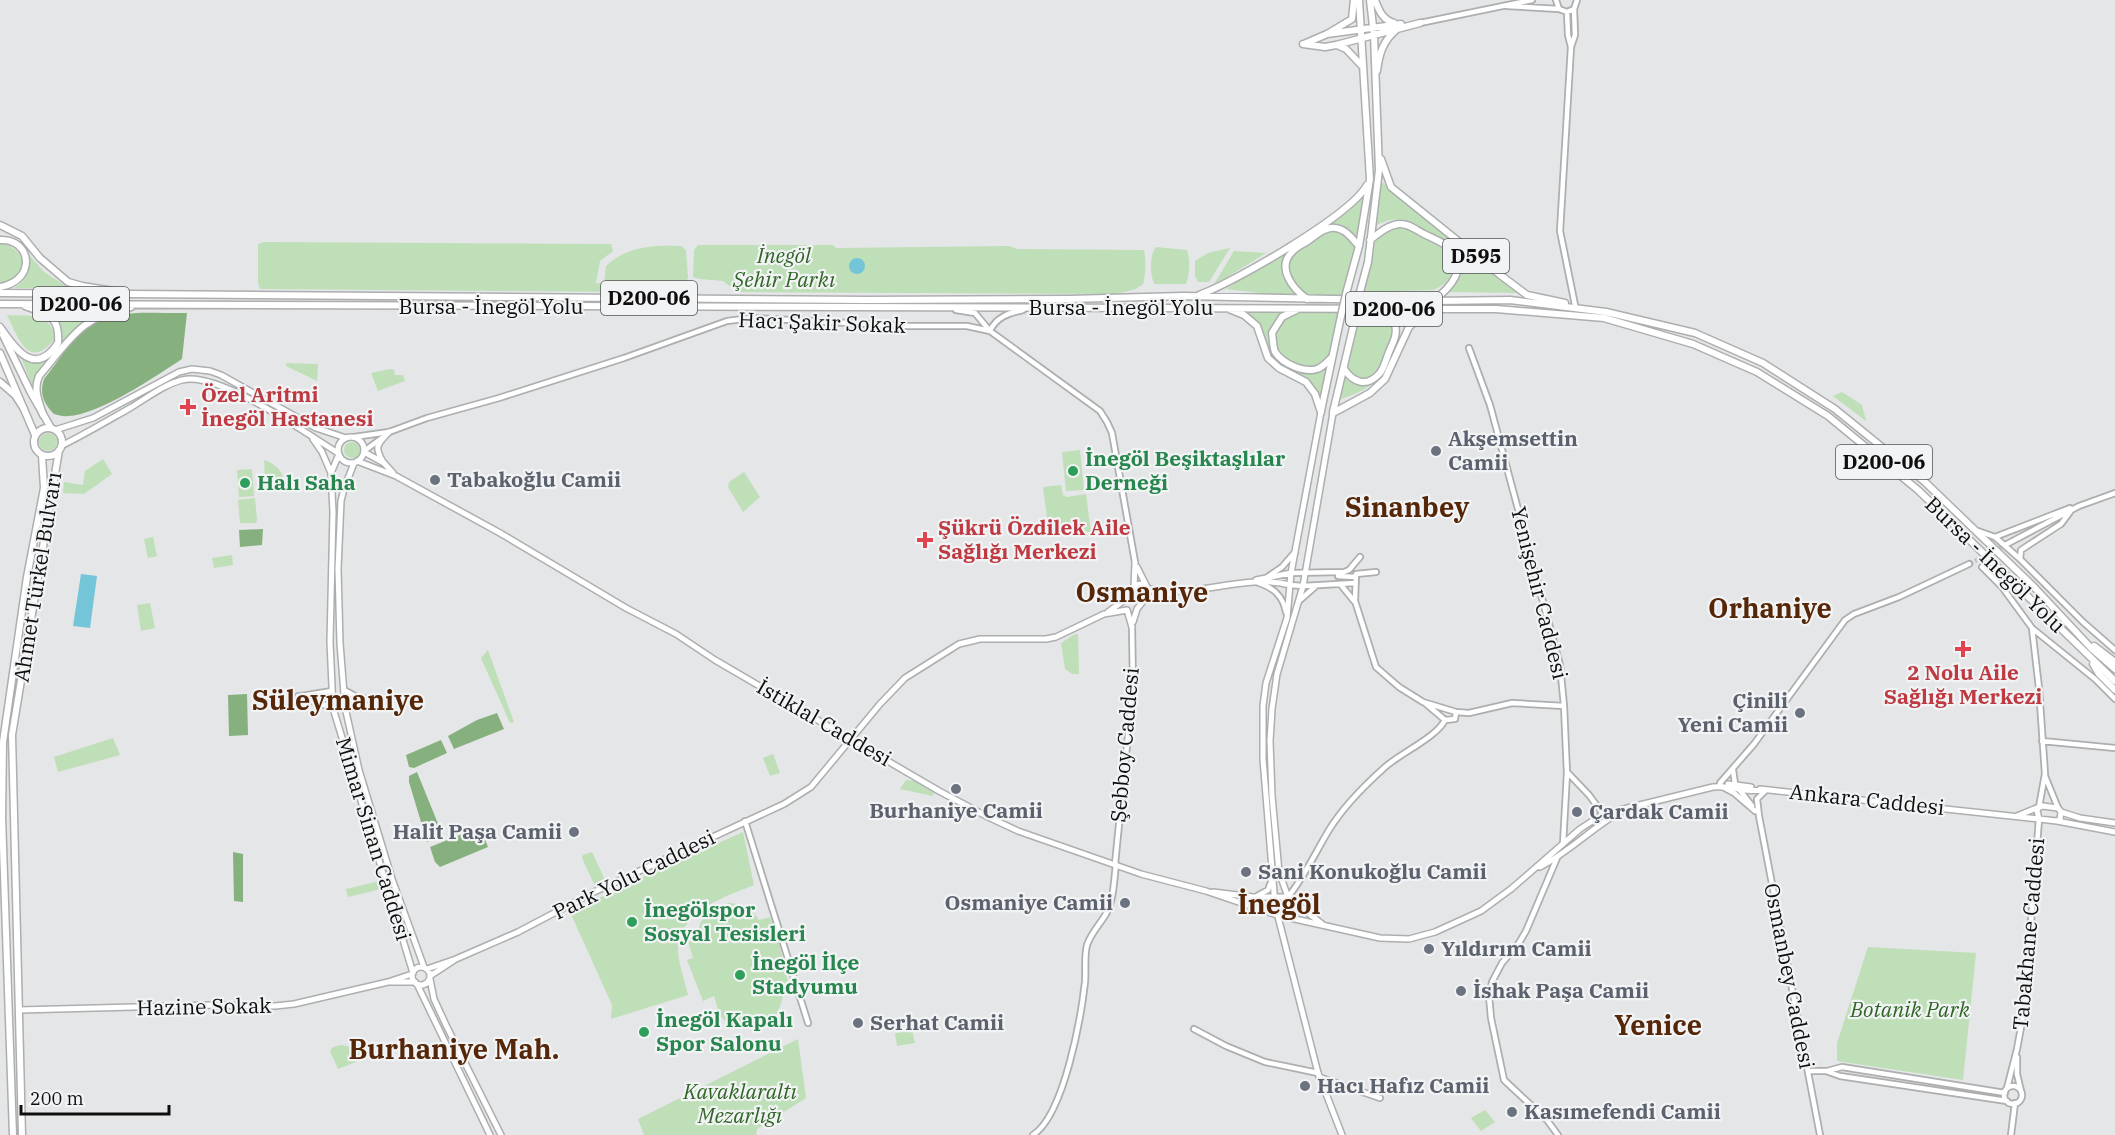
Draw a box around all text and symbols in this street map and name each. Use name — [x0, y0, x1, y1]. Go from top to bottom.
road number: D595 — [1443, 239, 1509, 273]
park label: İnegöl Şehir Parkı — [732, 241, 836, 293]
road number: D200-06 — [601, 281, 697, 315]
road number: D200-06 — [33, 287, 129, 321]
street label: Bursa - İnegöl Yolu — [398, 292, 584, 320]
road number: D200-06 — [1346, 292, 1442, 326]
street label: Bursa - İnegöl Yolu — [1028, 293, 1214, 321]
street label: Hacı Şakir Sokak — [738, 305, 907, 339]
place label: Özel Aritmi İnegöl Hastanesi — [201, 380, 373, 432]
marker: Özel Aritmi İnegöl Hastanesi — [179, 398, 197, 416]
place label: Akşemsettin Camii — [1448, 424, 1578, 476]
place label: İnegöl Beşiktaşlılar Derneği — [1085, 444, 1286, 496]
marker: Akşemsettin Camii — [1429, 444, 1443, 458]
road number: D200-06 — [1836, 445, 1932, 479]
marker: İnegöl Beşiktaşlılar Derneği — [1066, 464, 1080, 478]
place label: Tabakoğlu Camii — [447, 465, 621, 493]
place label: Halı Saha — [257, 468, 356, 496]
street label: Ahmet Türkel Bulvarı — [7, 470, 67, 684]
marker: Tabakoğlu Camii — [428, 473, 442, 487]
marker: Halı Saha — [238, 476, 252, 490]
district label: Sinanbey — [1345, 489, 1470, 524]
street label: Bursa - İnegöl Yolu — [1919, 490, 2072, 639]
street label: Yenişehir Caddesi — [1505, 503, 1575, 682]
place label: Şükrü Özdilek Aile Sağlığı Merkezi — [938, 513, 1131, 565]
marker: Şükrü Özdilek Aile Sağlığı Merkezi — [916, 531, 934, 549]
district label: Osmaniye — [1076, 574, 1208, 609]
district label: Orhaniye — [1708, 590, 1832, 625]
marker: 2 Nolu Aile Sağlığı Merkezi — [1954, 640, 1972, 658]
place label: 2 Nolu Aile Sağlığı Merkezi — [1884, 658, 2042, 710]
street label: Şebboy Caddesi — [1103, 666, 1145, 823]
street label: İstiklal Caddesi — [752, 672, 897, 772]
district label: Süleymaniye — [252, 682, 424, 717]
place label: Çinili Yeni Camii — [1678, 686, 1788, 738]
marker: Çinili Yeni Camii — [1793, 706, 1807, 720]
street label: Mimar Sinan Caddesi — [330, 734, 418, 944]
street label: Ankara Caddesi — [1788, 777, 1946, 821]
marker: Burhaniye Camii — [949, 782, 963, 796]
place label: Burhaniye Camii — [869, 796, 1043, 824]
place label: Çardak Camii — [1589, 797, 1729, 825]
marker: Çardak Camii — [1570, 805, 1584, 819]
place label: Halit Paşa Camii — [393, 817, 562, 845]
street label: Park Yolu Caddesi — [548, 823, 719, 926]
marker: Halit Paşa Camii — [567, 825, 581, 839]
street label: Tabakhane Caddesi — [2006, 836, 2050, 1031]
place label: Sani Konukoğlu Camii — [1258, 857, 1487, 885]
marker: Sani Konukoğlu Camii — [1239, 865, 1253, 879]
street label: Osmanbey Caddesi — [1758, 881, 1822, 1071]
district label: İnegöl — [1237, 886, 1321, 921]
place label: Osmaniye Camii — [945, 888, 1113, 916]
place label: İnegölspor Sosyal Tesisleri — [644, 895, 806, 947]
marker: Osmaniye Camii — [1118, 896, 1132, 910]
marker: İnegölspor Sosyal Tesisleri — [625, 915, 639, 929]
place label: Yıldırım Camii — [1441, 934, 1592, 962]
marker: Yıldırım Camii — [1422, 942, 1436, 956]
place label: İnegöl İlçe Stadyumu — [752, 948, 860, 1000]
marker: İnegöl İlçe Stadyumu — [733, 968, 747, 982]
place label: İshak Paşa Camii — [1473, 976, 1649, 1004]
marker: İshak Paşa Camii — [1454, 984, 1468, 998]
street label: Hazine Sokak — [136, 991, 272, 1021]
park label: Botanik Park — [1849, 995, 1971, 1023]
place label: İnegöl Kapalı Spor Salonu — [656, 1005, 793, 1057]
district label: Yenice — [1614, 1007, 1702, 1042]
place label: Serhat Camii — [870, 1008, 1004, 1036]
marker: Serhat Camii — [851, 1016, 865, 1030]
marker: İnegöl Kapalı Spor Salonu — [637, 1025, 651, 1039]
district label: Burhaniye Mah. — [349, 1031, 559, 1066]
place label: Hacı Hafız Camii — [1317, 1071, 1489, 1099]
park label: Kavaklaraltı Mezarlığı — [682, 1077, 797, 1129]
scale bar — [21, 1078, 170, 1116]
marker: Hacı Hafız Camii — [1298, 1079, 1312, 1093]
text: 200 m — [30, 1087, 84, 1110]
place label: Kasımefendi Camii — [1524, 1097, 1721, 1125]
marker: Kasımefendi Camii — [1505, 1105, 1519, 1119]

